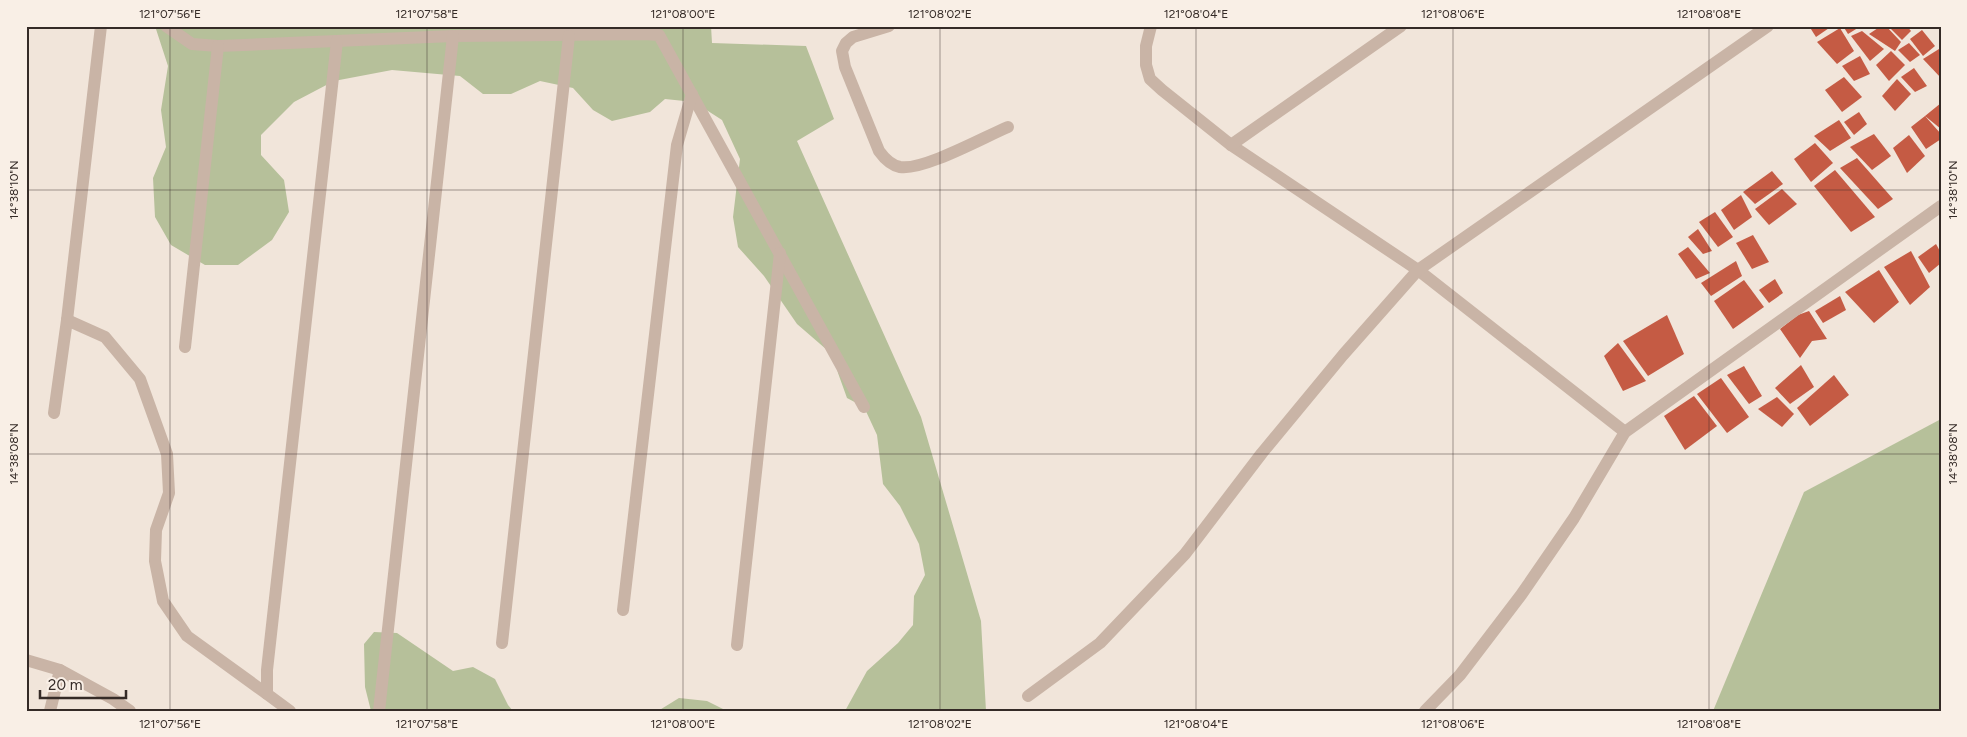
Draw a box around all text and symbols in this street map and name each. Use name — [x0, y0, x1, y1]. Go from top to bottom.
text: 121°07'56"E — [139, 7, 201, 21]
text: 121°07'58"E — [396, 7, 458, 21]
text: 121°08'00"E — [651, 7, 715, 21]
text: 121°08'02"E — [908, 7, 972, 21]
text: 121°08'04"E — [1164, 7, 1228, 21]
text: 121°08'06"E — [1421, 7, 1485, 21]
text: 121°08'08"E — [1677, 7, 1741, 21]
text: 14°38'10"N — [7, 161, 21, 219]
text: 14°38'10"N — [1946, 161, 1960, 219]
text: 14°38'08"N — [7, 423, 21, 485]
text: 14°38'08"N — [1946, 423, 1960, 485]
scale bar — [40, 667, 126, 699]
text: 20 m — [48, 676, 82, 694]
text: 121°07'56"E — [139, 717, 201, 731]
text: 121°07'58"E — [396, 717, 458, 731]
text: 121°08'00"E — [651, 717, 715, 731]
text: 121°08'02"E — [908, 717, 972, 731]
text: 121°08'04"E — [1164, 717, 1228, 731]
text: 121°08'06"E — [1421, 717, 1485, 731]
text: 121°08'08"E — [1677, 717, 1741, 731]

